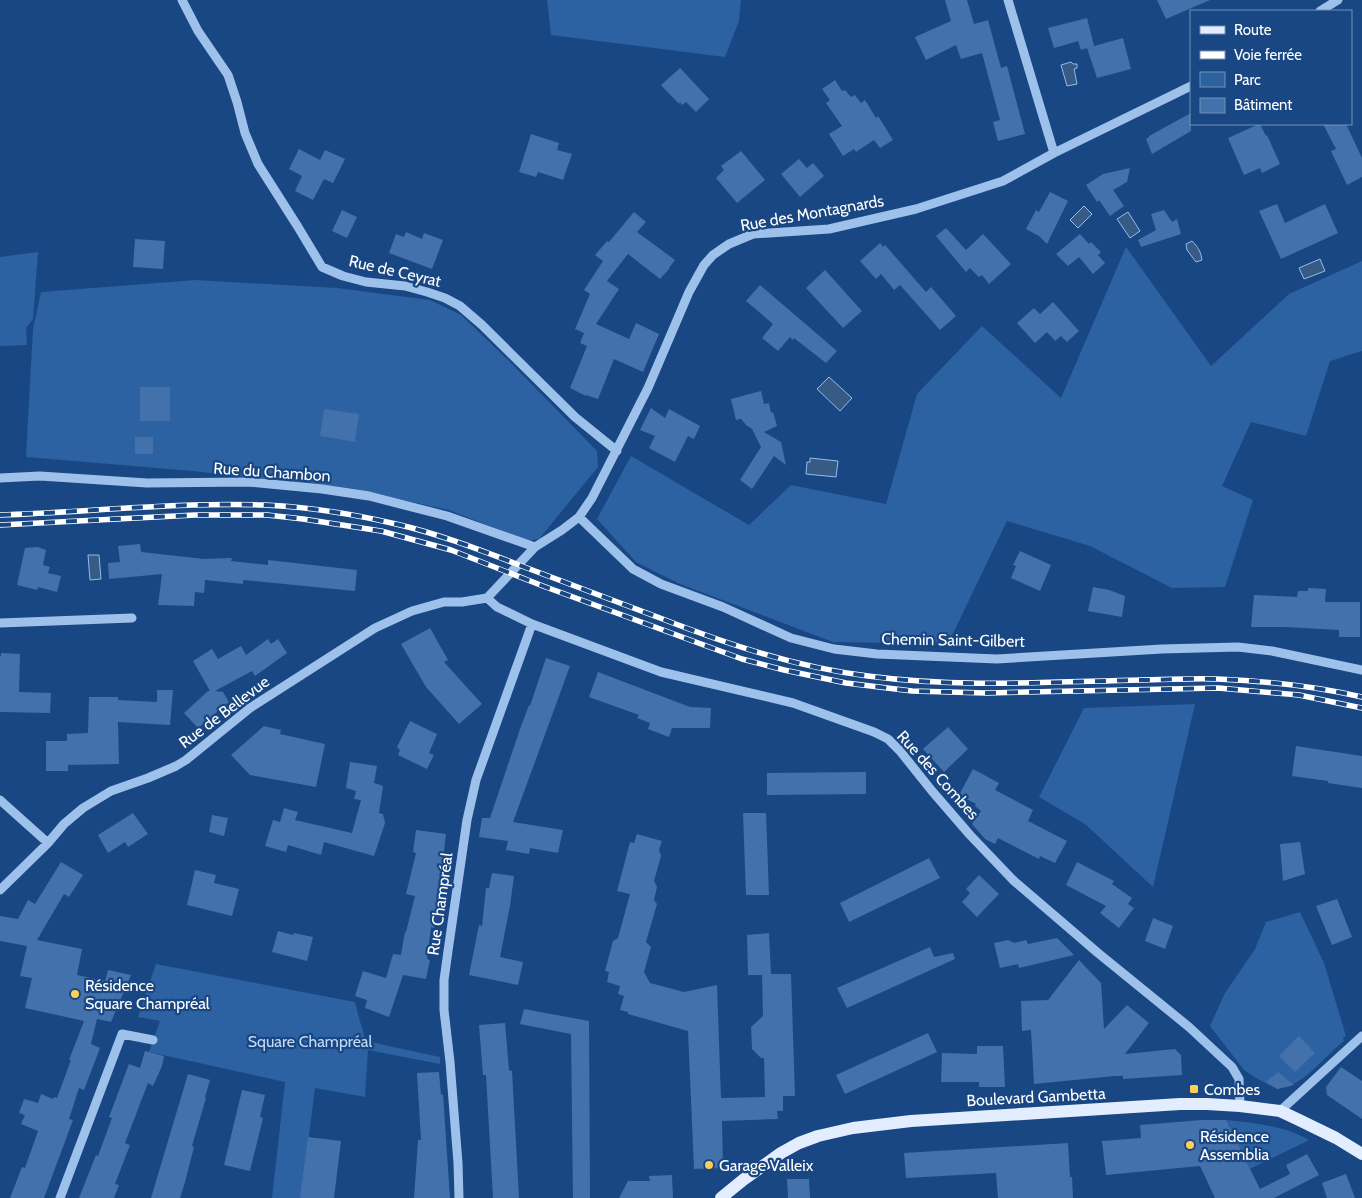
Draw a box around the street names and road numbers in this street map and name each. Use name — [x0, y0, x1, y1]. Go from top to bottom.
street label: Rue des Montagnards — [739, 191, 886, 235]
street label: Rue de Ceyrat — [347, 251, 444, 291]
street label: Rue du Chambon — [213, 458, 331, 486]
street label: Chemin Saint-Gilbert — [881, 629, 1025, 651]
street label: Rue de Bellevue — [175, 672, 273, 752]
street label: Rue des Combes — [893, 727, 983, 824]
street label: Rue Champréal — [423, 851, 457, 956]
street label: Boulevard Gambetta — [966, 1084, 1106, 1110]

